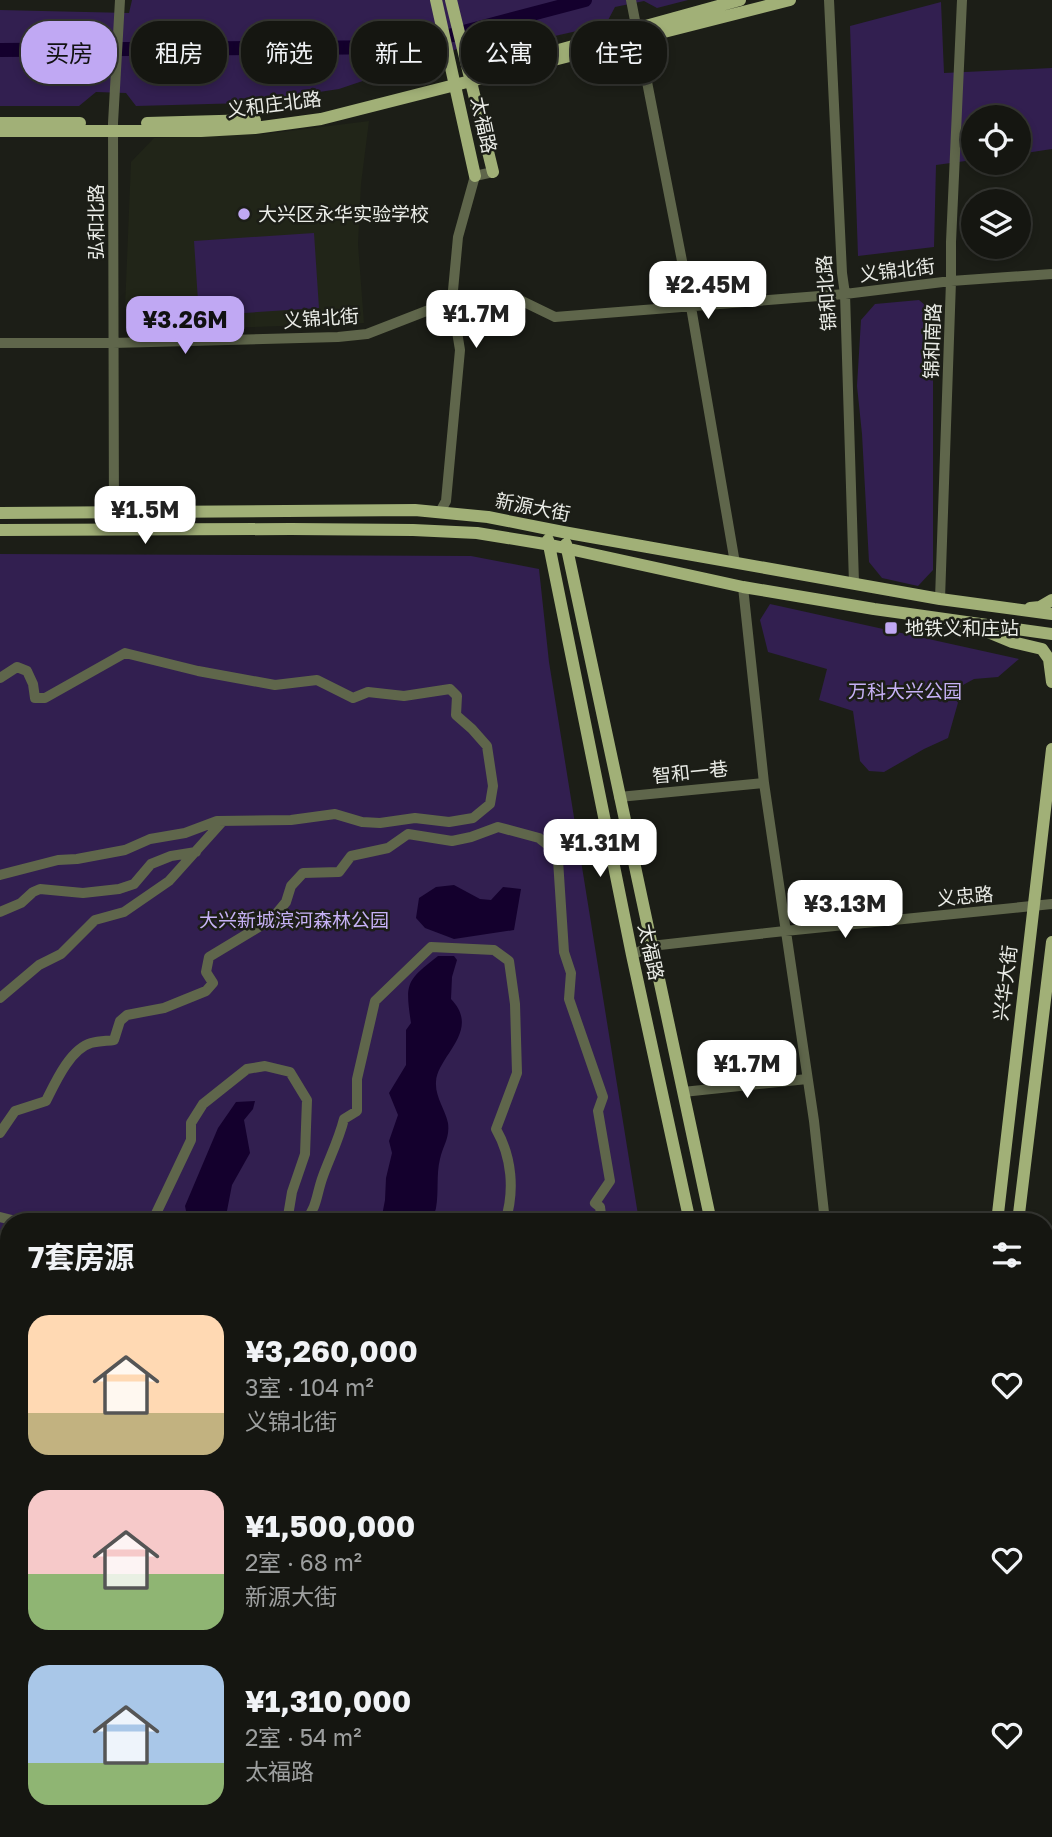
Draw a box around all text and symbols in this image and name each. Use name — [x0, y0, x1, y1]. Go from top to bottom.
chip: 买房 — [21, 21, 117, 84]
chip: 租房 — [131, 21, 227, 84]
chip: 筛选 — [241, 21, 337, 84]
chip: 新上 — [351, 21, 447, 84]
chip: 公寓 — [461, 21, 557, 84]
chip: 住宅 — [571, 21, 667, 84]
street label: 义和庄北路 — [225, 86, 322, 121]
street label: 太福路 — [467, 95, 502, 155]
map controls — [961, 105, 1031, 259]
button: locate — [961, 105, 1031, 175]
street label: 弘和北路 — [84, 184, 107, 260]
button: layers — [961, 189, 1031, 259]
place label: 大兴区永华实验学校 — [258, 202, 429, 225]
marker: 大兴区永华实验学校 — [236, 206, 252, 222]
street label: 义锦北街 — [858, 253, 936, 286]
street label: 锦和北路 — [811, 254, 840, 332]
pin: ¥2.45M — [651, 262, 765, 321]
text: ¥2.45M — [665, 270, 751, 298]
pin: ¥1.7M — [427, 290, 525, 350]
pin: ¥3.26M — [128, 296, 242, 356]
text: ¥1.7M — [442, 299, 510, 327]
street label: 义锦北街 — [282, 303, 360, 332]
street label: 锦和南路 — [919, 303, 944, 379]
text: ¥3.26M — [142, 305, 228, 333]
pin: ¥1.5M — [96, 486, 194, 546]
street label: 新源大街 — [494, 488, 573, 525]
text: ¥1.5M — [111, 495, 179, 523]
place label: 地铁义和庄站 — [905, 616, 1019, 639]
marker: 地铁义和庄站 — [883, 620, 899, 636]
park label: 万科大兴公园 — [848, 679, 962, 702]
street label: 智和一巷 — [651, 756, 729, 787]
pin: ¥1.31M — [543, 820, 657, 879]
text: ¥1.31M — [560, 828, 640, 856]
pin: ¥3.13M — [788, 880, 902, 940]
street label: 义忠路 — [936, 882, 994, 909]
text: ¥3.13M — [804, 889, 886, 917]
park label: 大兴新城滨河森林公园 — [199, 908, 389, 931]
street label: 太福路 — [634, 922, 669, 982]
street label: 兴华大街 — [988, 944, 1021, 1022]
pin: ¥1.7M — [698, 1040, 796, 1100]
text: ¥1.7M — [713, 1049, 781, 1077]
icon: filters — [988, 1236, 1026, 1274]
text: 7套房源 — [28, 1239, 134, 1275]
text: ¥3,260,000 — [245, 1333, 418, 1369]
icon: home — [84, 1343, 168, 1427]
icon: heart — [988, 1366, 1026, 1404]
text: 3室 · 104 m² — [245, 1373, 374, 1401]
text: 义锦北街 — [245, 1407, 337, 1435]
text: ¥1,500,000 — [245, 1508, 415, 1544]
icon: home — [84, 1518, 168, 1602]
icon: heart — [988, 1541, 1026, 1579]
text: 2室 · 68 m² — [245, 1548, 362, 1576]
text: 新源大街 — [245, 1582, 337, 1610]
text: ¥1,310,000 — [245, 1683, 411, 1719]
icon: home — [84, 1693, 168, 1777]
icon: heart — [988, 1716, 1026, 1754]
text: 2室 · 54 m² — [245, 1723, 362, 1751]
text: 太福路 — [245, 1757, 314, 1785]

